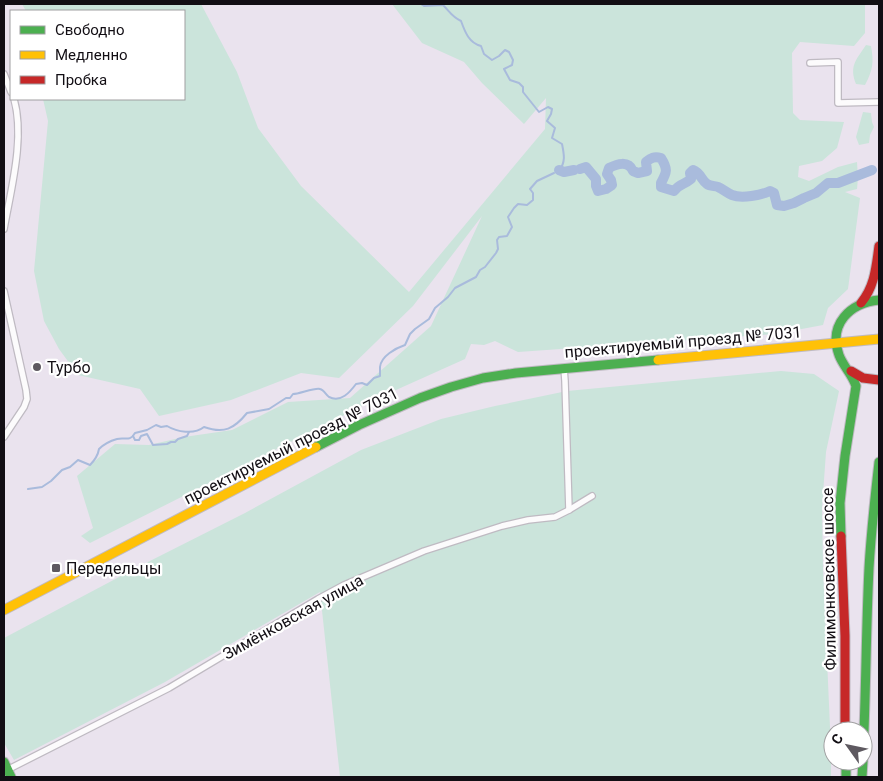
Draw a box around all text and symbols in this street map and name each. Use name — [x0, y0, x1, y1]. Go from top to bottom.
legend — [10, 10, 185, 100]
text: Свободно — [55, 21, 124, 39]
text: Медленно — [55, 46, 128, 64]
text: Пробка — [55, 71, 107, 89]
street label: проектируемый проезд № 7031 — [564, 322, 802, 362]
place label: Турбо — [47, 358, 91, 377]
marker: Турбо — [31, 361, 43, 373]
street label: проектируемый проезд № 7031 — [181, 384, 401, 508]
street label: Филимонковское шоссе — [818, 487, 840, 671]
place label: Передельцы — [66, 559, 161, 578]
marker: Передельцы — [50, 562, 62, 574]
street label: Зимёнковская улица — [220, 571, 366, 663]
north arrow — [823, 721, 873, 771]
text: С — [828, 731, 846, 747]

